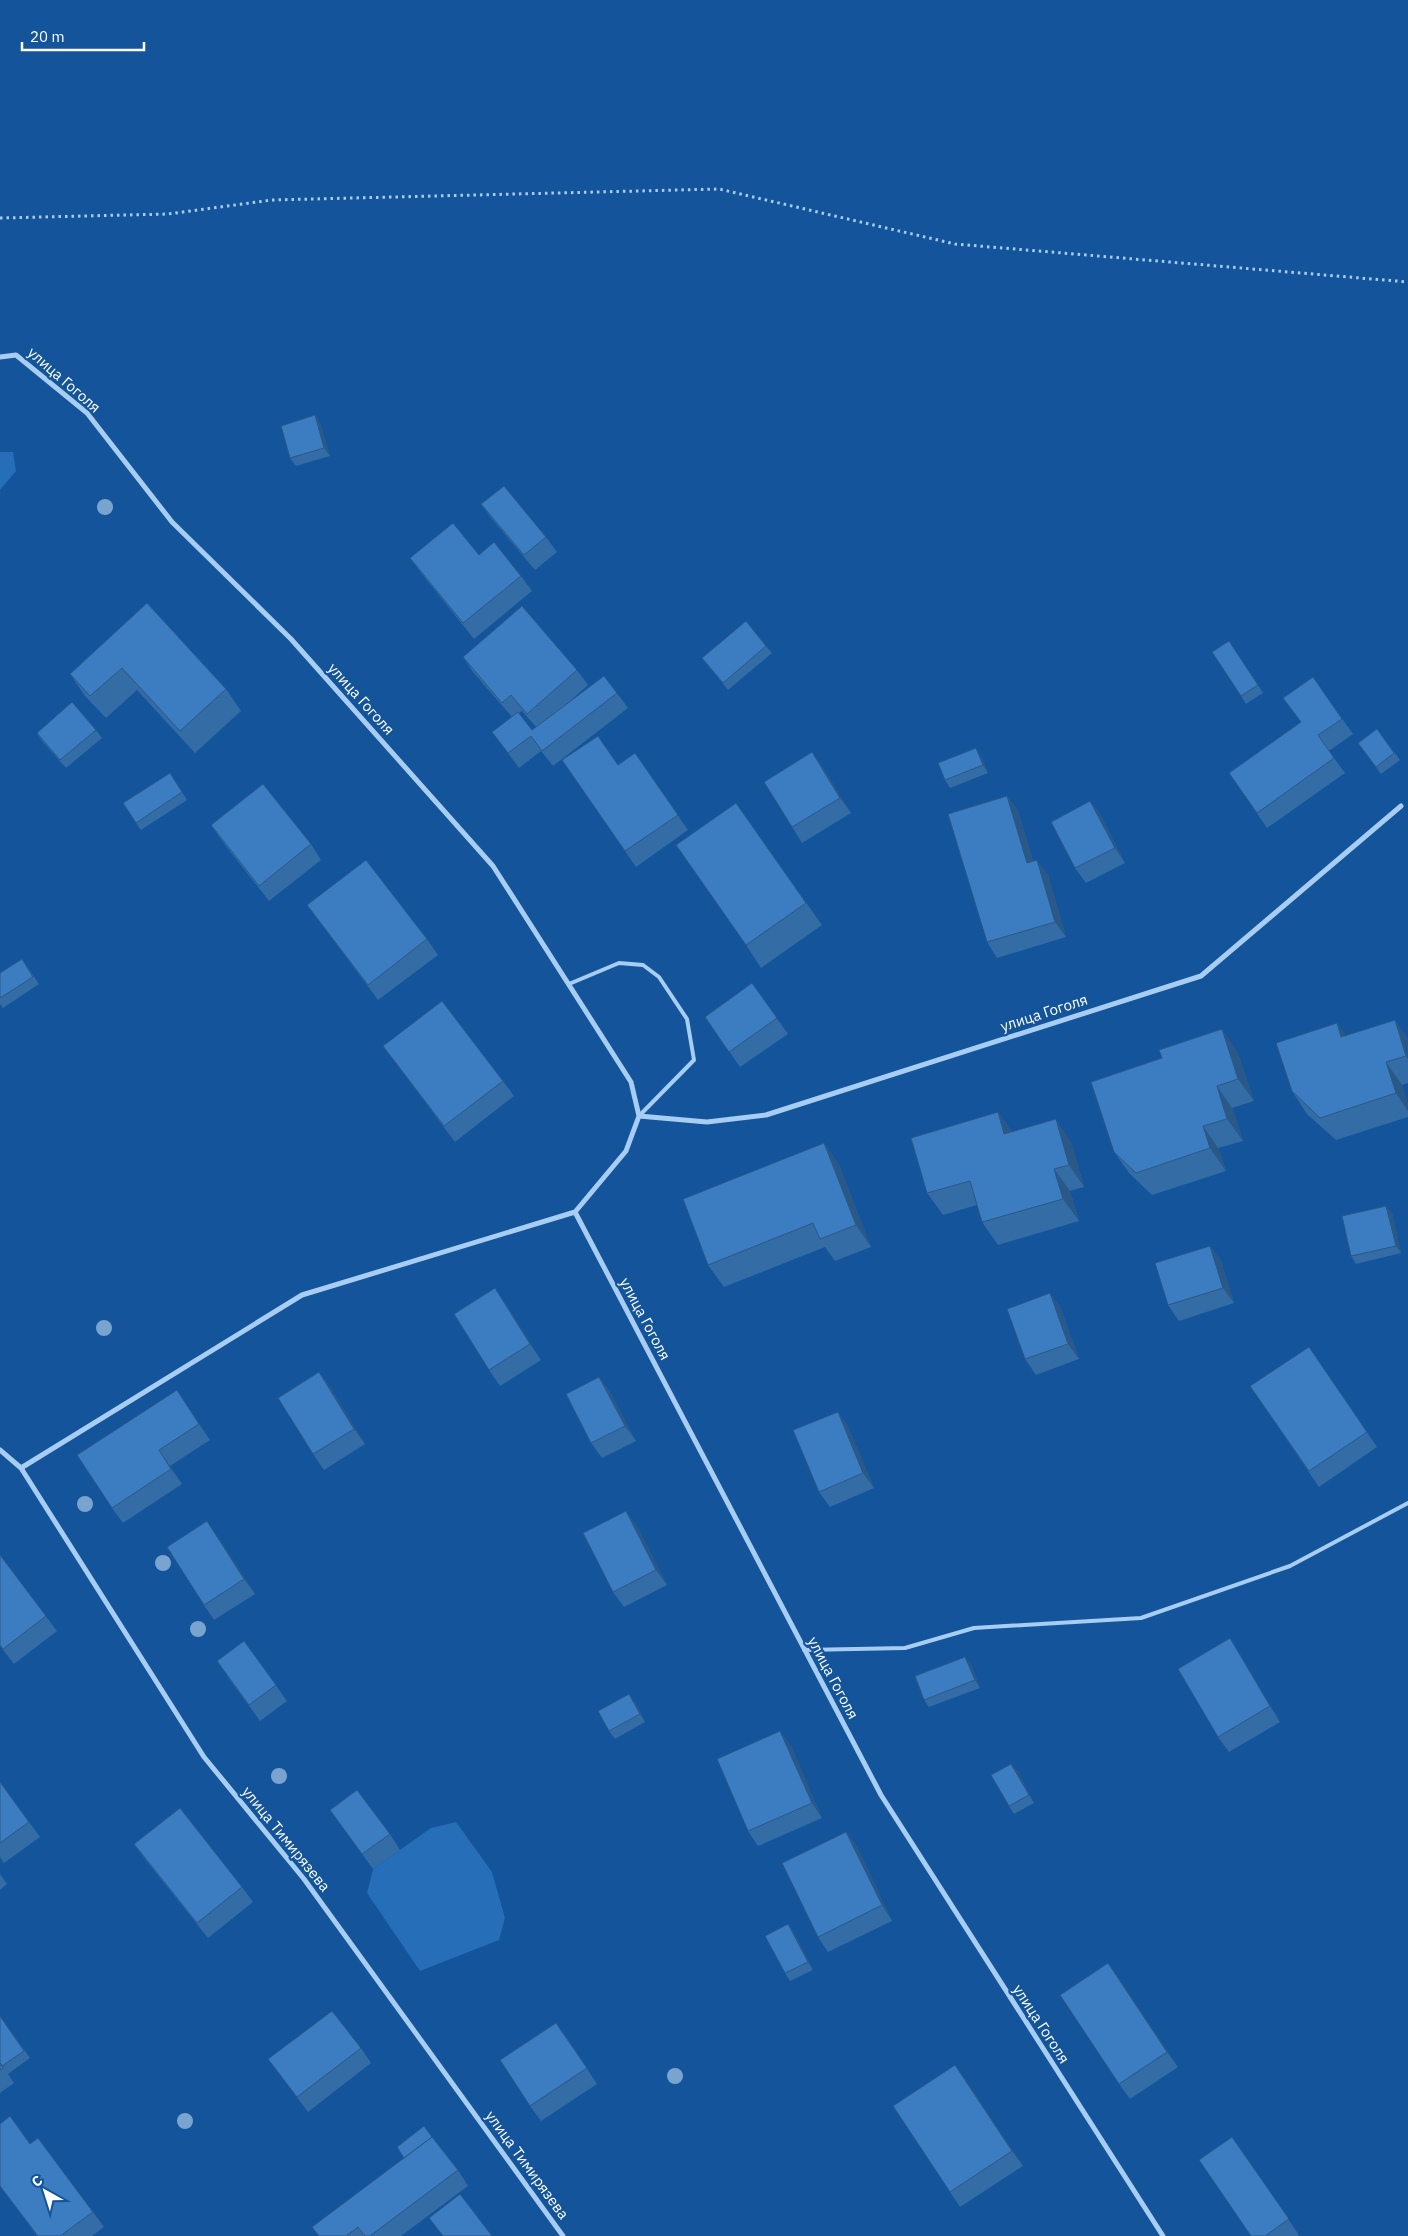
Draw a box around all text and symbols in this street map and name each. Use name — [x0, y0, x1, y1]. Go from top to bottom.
scale bar — [22, 20, 145, 52]
text: 20 m — [30, 27, 65, 46]
street label: улица Гоголя — [24, 343, 105, 416]
street label: улица Гоголя — [324, 659, 399, 739]
street label: улица Гоголя — [998, 989, 1090, 1036]
street label: улица Гоголя — [616, 1274, 675, 1363]
street label: улица Гоголя — [804, 1633, 863, 1722]
street label: улица Тимирязева — [238, 1782, 335, 1895]
street label: улица Гоголя — [1009, 1981, 1074, 2067]
street label: улица Тимирязева — [482, 2107, 573, 2223]
north arrow — [20, 2166, 70, 2216]
text: С — [28, 2171, 46, 2191]

